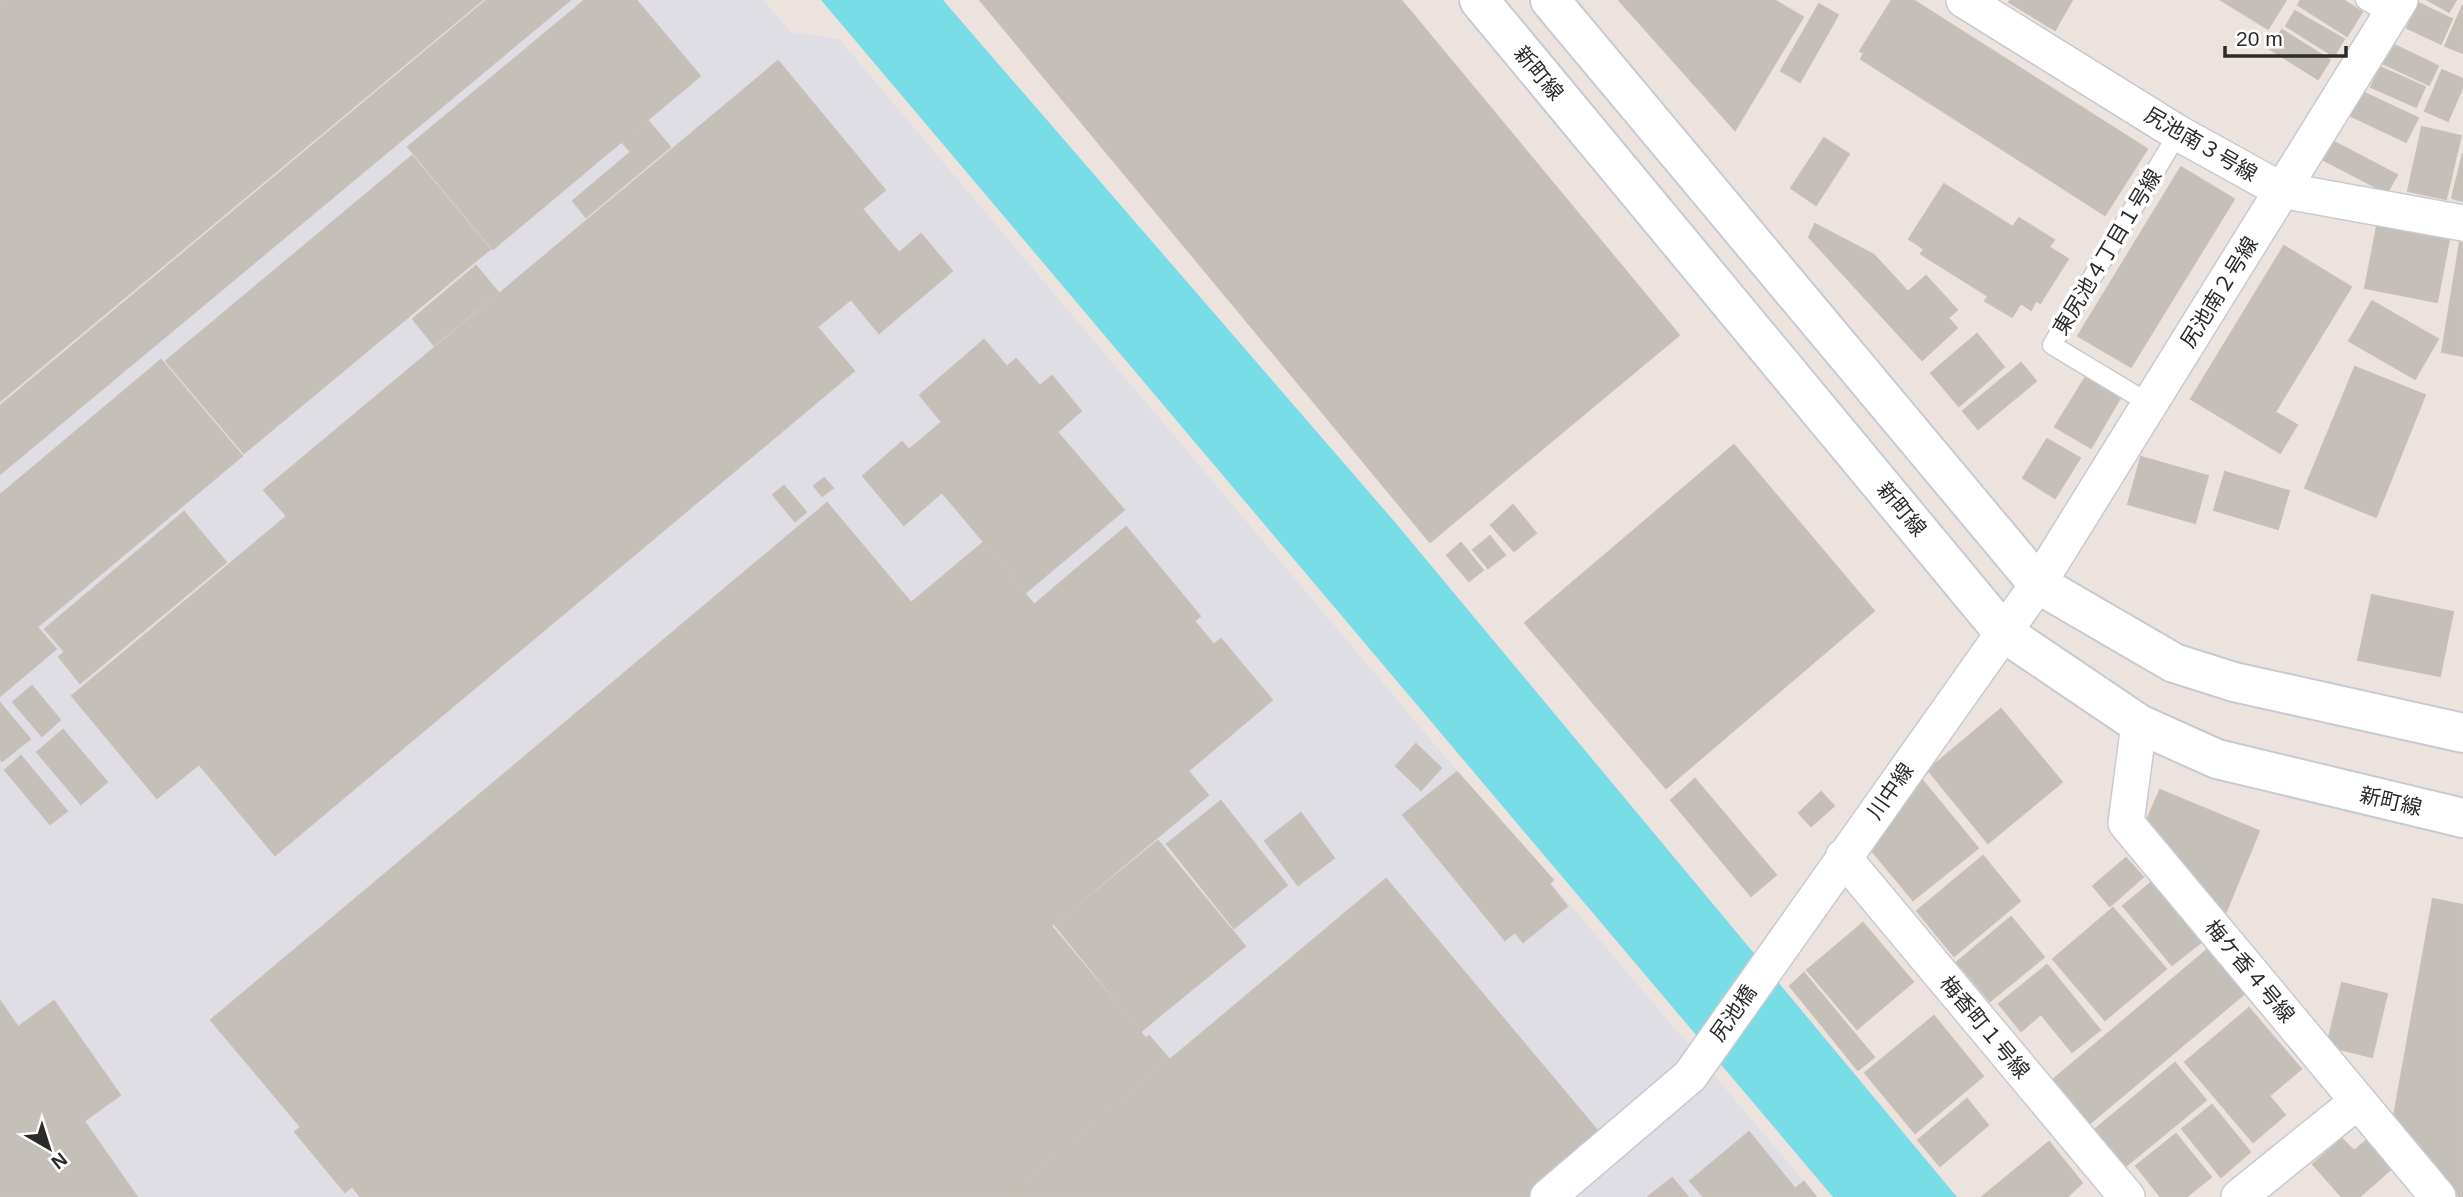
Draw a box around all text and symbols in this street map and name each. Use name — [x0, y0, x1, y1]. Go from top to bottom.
scale bar — [2225, 14, 2346, 58]
text: 20 m — [2236, 27, 2283, 50]
street label: 新町線 — [1510, 41, 1568, 105]
street label: 尻池南３号線 — [2141, 103, 2261, 185]
street label: 東尻池４丁目１号線 — [2048, 165, 2166, 339]
street label: 尻池南２号線 — [2176, 232, 2262, 352]
street label: 新町線 — [1873, 477, 1931, 541]
street label: 川中線 — [1863, 759, 1917, 823]
street label: 新町線 — [2358, 783, 2424, 819]
street label: 梅ケ香４号線 — [2201, 915, 2299, 1027]
street label: 梅香町１号線 — [1936, 971, 2034, 1083]
street label: 尻池橋 — [1706, 981, 1760, 1045]
north arrow — [14, 1113, 84, 1183]
text: N — [47, 1148, 71, 1173]

